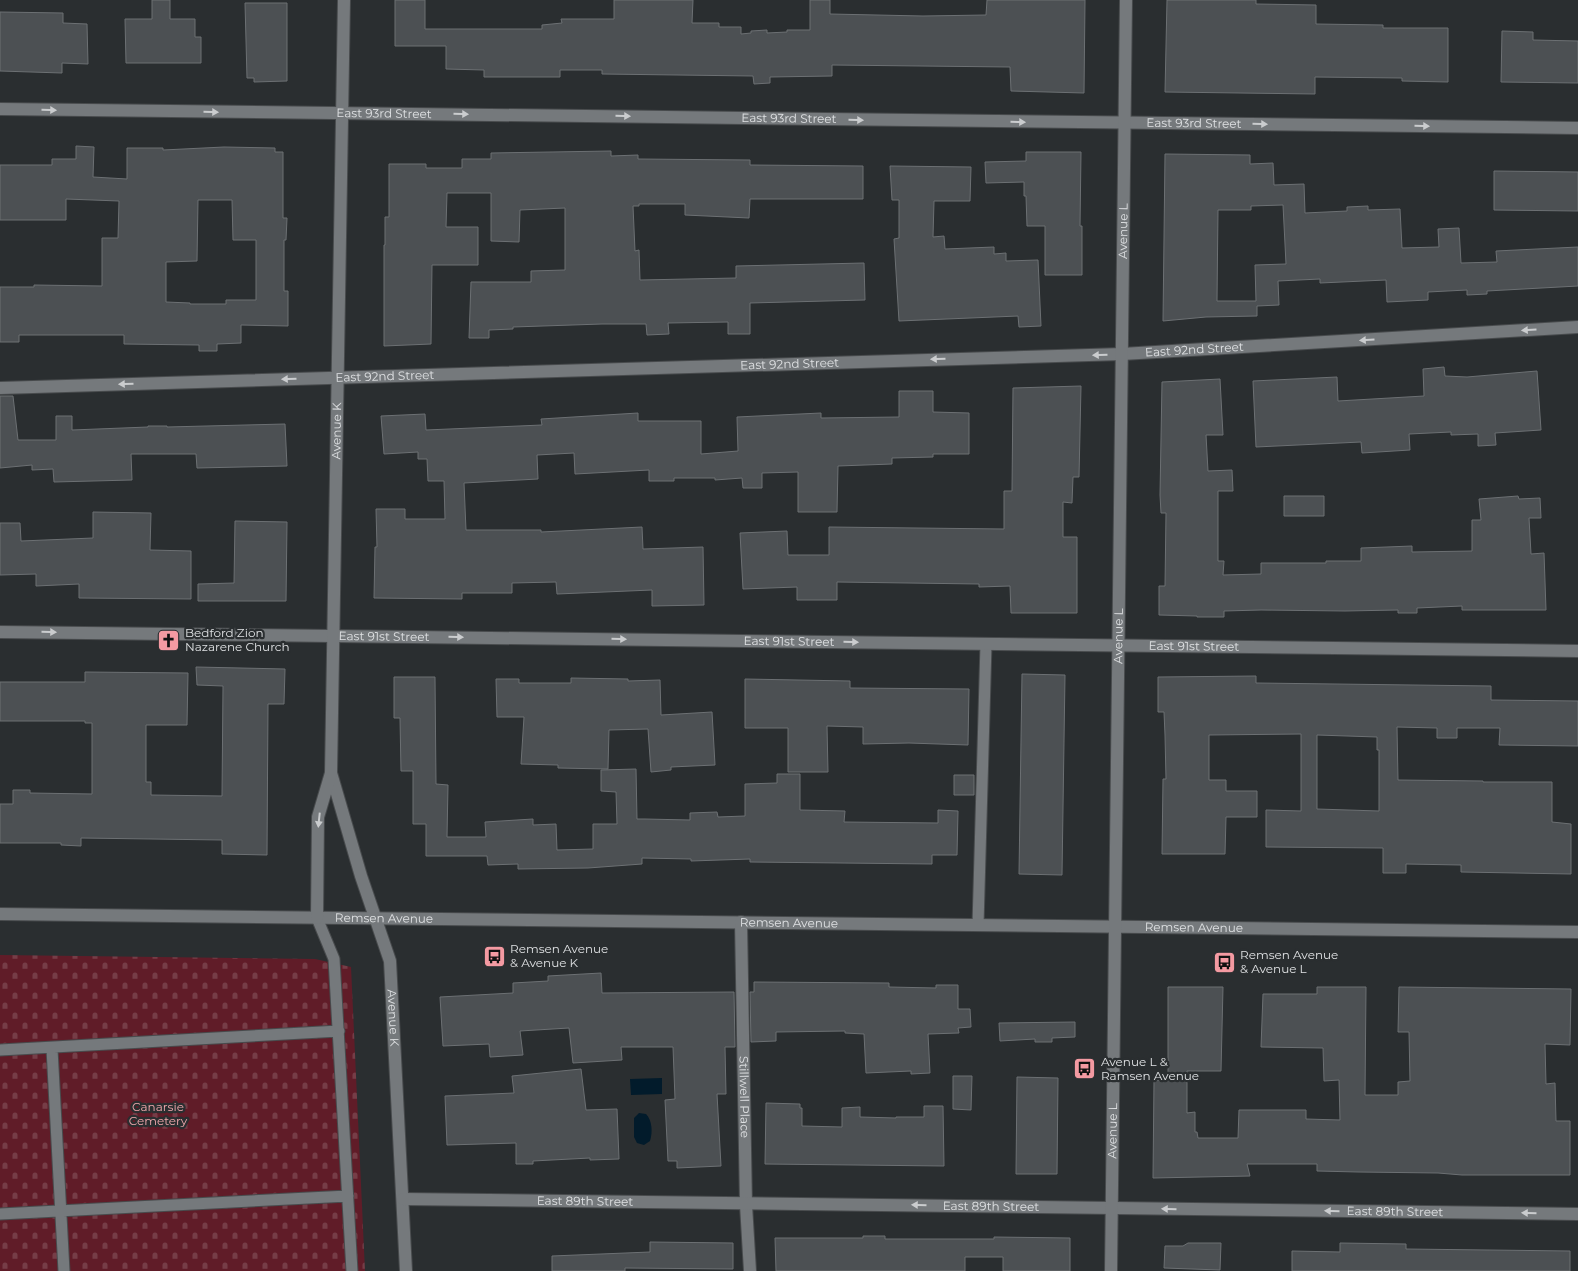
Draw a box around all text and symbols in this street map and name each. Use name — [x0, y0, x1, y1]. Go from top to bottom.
street label: East 93rd Street — [336, 105, 432, 121]
one-way arrow — [41, 106, 57, 114]
one-way arrow — [203, 108, 219, 116]
one-way arrow — [453, 110, 469, 118]
street label: East 93rd Street — [741, 110, 837, 126]
one-way arrow — [616, 113, 632, 121]
street label: East 93rd Street — [1146, 115, 1242, 131]
one-way arrow — [848, 116, 864, 124]
one-way arrow — [1011, 118, 1027, 126]
one-way arrow — [1252, 121, 1268, 129]
one-way arrow — [1415, 122, 1431, 130]
street label: Avenue L — [1115, 203, 1131, 259]
one-way arrow — [1521, 327, 1537, 335]
one-way arrow — [1359, 336, 1375, 344]
street label: East 92nd Street — [1145, 339, 1244, 360]
one-way arrow — [1092, 351, 1108, 359]
street label: East 92nd Street — [740, 355, 839, 373]
one-way arrow — [929, 356, 945, 364]
street label: East 92nd Street — [335, 367, 435, 385]
one-way arrow — [280, 375, 296, 383]
one-way arrow — [118, 380, 134, 388]
street label: Avenue K — [328, 402, 344, 460]
street label: Avenue L — [1110, 608, 1126, 664]
place label: Bedford Zion Nazarene Church — [185, 625, 290, 654]
one-way arrow — [41, 628, 57, 636]
church icon: Bedford Zion Nazarene Church — [157, 628, 181, 652]
street label: East 91st Street — [339, 628, 430, 644]
one-way arrow — [448, 633, 464, 641]
street label: East 91st Street — [743, 633, 835, 649]
one-way arrow — [611, 635, 627, 643]
one-way arrow — [843, 638, 859, 646]
street label: East 91st Street — [1148, 638, 1240, 654]
one-way arrow — [315, 812, 323, 828]
street label: Remsen Avenue — [335, 910, 433, 926]
street label: Remsen Avenue — [740, 914, 838, 931]
street label: Remsen Avenue — [1145, 919, 1243, 935]
place label: Remsen Avenue & Avenue K — [510, 941, 608, 970]
bus stop icon: Remsen Avenue & Avenue K — [482, 944, 506, 968]
place label: Remsen Avenue & Avenue L — [1240, 947, 1338, 976]
bus stop icon: Remsen Avenue & Avenue L — [1212, 950, 1236, 974]
street label: Avenue K — [384, 989, 402, 1047]
place label: Avenue L & Ramsen Avenue — [1101, 1054, 1199, 1083]
street label: Stillwell Place — [736, 1056, 753, 1138]
bus stop icon: Avenue L & Ramsen Avenue — [1073, 1057, 1097, 1081]
park label: Canarsie Cemetery — [129, 1099, 188, 1128]
street label: Avenue L — [1104, 1103, 1120, 1159]
street label: East 89th Street — [537, 1193, 633, 1209]
street label: East 89th Street — [943, 1198, 1039, 1214]
one-way arrow — [911, 1201, 927, 1209]
street label: East 89th Street — [1347, 1203, 1443, 1219]
one-way arrow — [1161, 1204, 1177, 1212]
one-way arrow — [1324, 1206, 1340, 1214]
one-way arrow — [1521, 1209, 1537, 1217]

